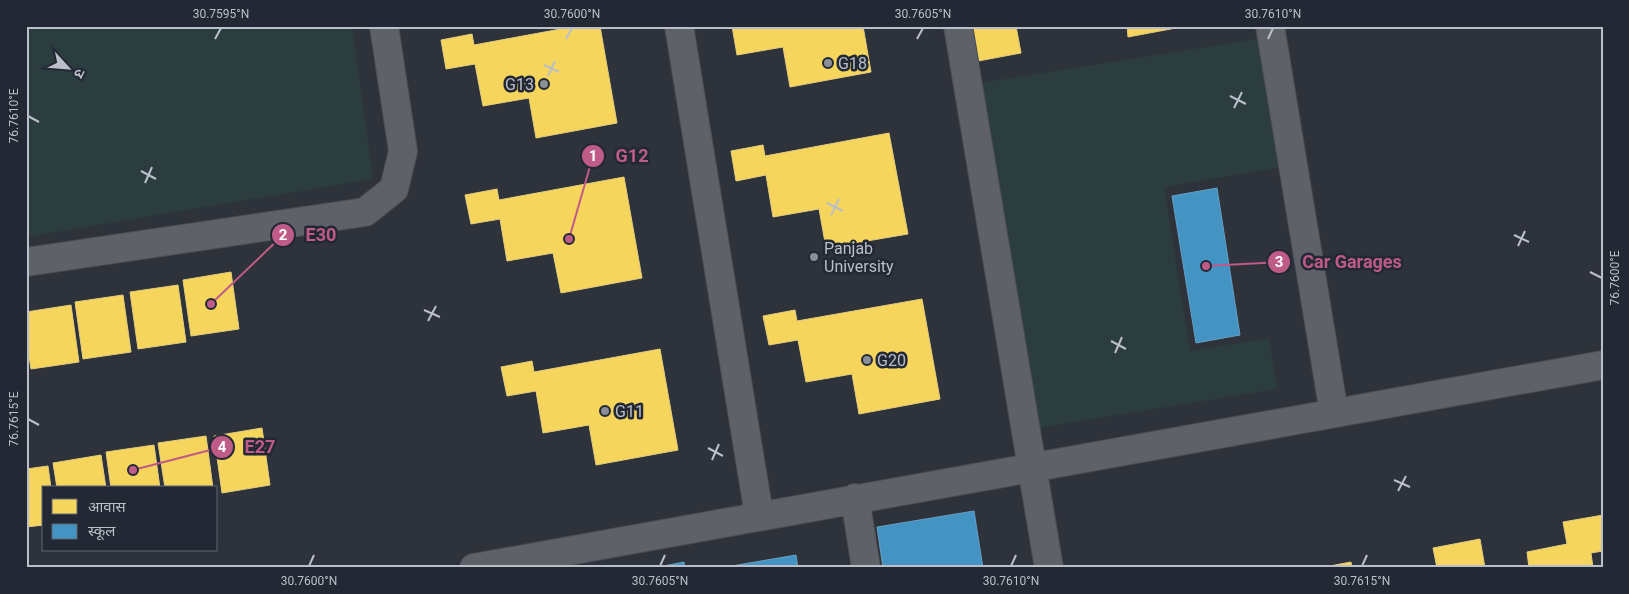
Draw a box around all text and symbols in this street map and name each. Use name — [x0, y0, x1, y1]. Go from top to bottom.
text: 30.7595°N — [193, 7, 249, 21]
text: 30.7600°N — [544, 7, 600, 21]
text: 30.7605°N — [895, 7, 951, 21]
text: 30.7610°N — [1245, 7, 1301, 21]
north arrow — [42, 42, 92, 92]
place label: G18 — [838, 54, 867, 73]
marker: G18 — [822, 57, 834, 69]
text: उ — [70, 67, 89, 82]
place label: G13 — [505, 75, 534, 94]
marker: G13 — [538, 78, 550, 90]
text: 76.7610°E — [7, 88, 21, 143]
callout: G12 — [581, 140, 659, 173]
text: G12 — [616, 145, 648, 166]
text: 1 — [589, 147, 597, 165]
callout: E30 — [271, 219, 346, 252]
text: E30 — [306, 224, 336, 245]
text: 2 — [279, 226, 288, 244]
place label: Panjab University — [824, 239, 894, 276]
callout: Car Garages — [1267, 245, 1411, 278]
text: 76.7600°E — [1608, 250, 1622, 305]
marker: Panjab University — [808, 251, 820, 263]
text: Car Garages — [1302, 251, 1402, 272]
text: 3 — [1275, 253, 1283, 271]
place label: G20 — [877, 351, 906, 370]
marker: G20 — [861, 354, 873, 366]
text: 76.7615°E — [7, 391, 21, 446]
place label: G11 — [615, 402, 644, 421]
marker: G11 — [599, 405, 611, 417]
callout: E27 — [209, 431, 285, 464]
text: E27 — [245, 436, 275, 457]
text: 4 — [218, 438, 227, 456]
legend — [42, 486, 218, 552]
text: आवास — [88, 498, 127, 516]
text: स्कूल — [88, 522, 116, 541]
text: 30.7600°N — [281, 574, 337, 588]
text: 30.7605°N — [632, 574, 688, 588]
text: 30.7610°N — [983, 574, 1039, 588]
text: 30.7615°N — [1334, 574, 1390, 588]

